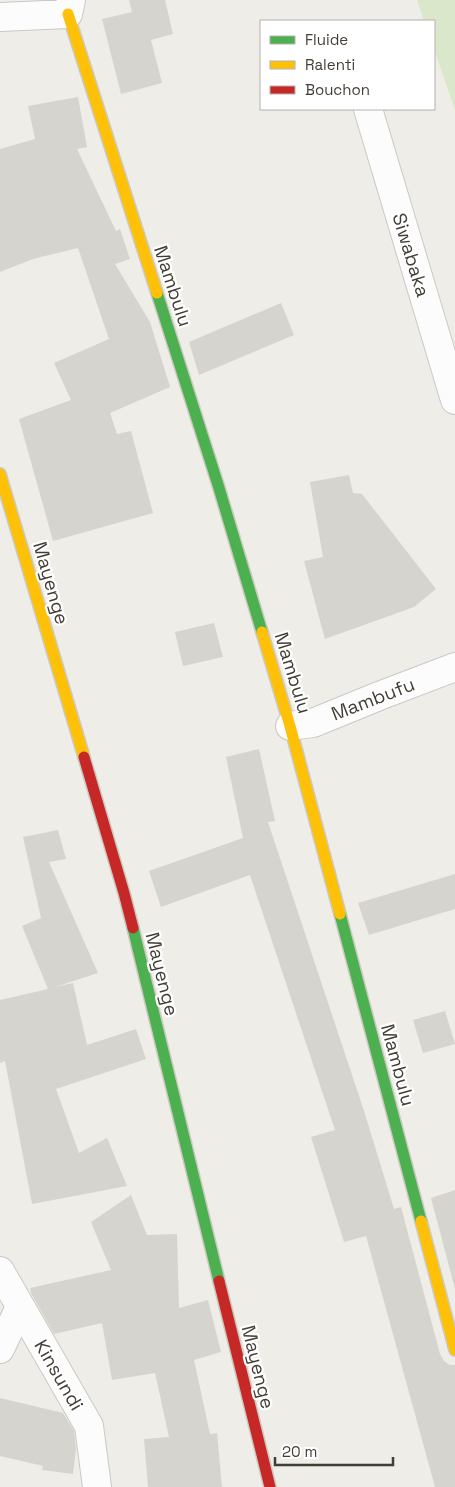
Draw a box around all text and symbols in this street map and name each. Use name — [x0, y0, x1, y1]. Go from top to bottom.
legend — [260, 20, 435, 110]
text: Fluide — [305, 30, 348, 49]
text: Ralenti — [305, 55, 355, 74]
text: Bouchon — [305, 80, 370, 99]
street label: Siwabaka — [386, 210, 436, 300]
street label: Mambulu — [148, 242, 198, 330]
street label: Mayenge — [27, 539, 75, 627]
street label: Mambulu — [269, 629, 317, 717]
street label: Mambufu — [328, 672, 418, 726]
street label: Mayenge — [140, 930, 184, 1018]
street label: Mambulu — [375, 1021, 421, 1109]
street label: Mayenge — [236, 1323, 280, 1411]
street label: Kinsundi — [29, 1335, 89, 1415]
scale bar — [275, 1434, 392, 1466]
text: 20 m — [282, 1442, 317, 1461]

